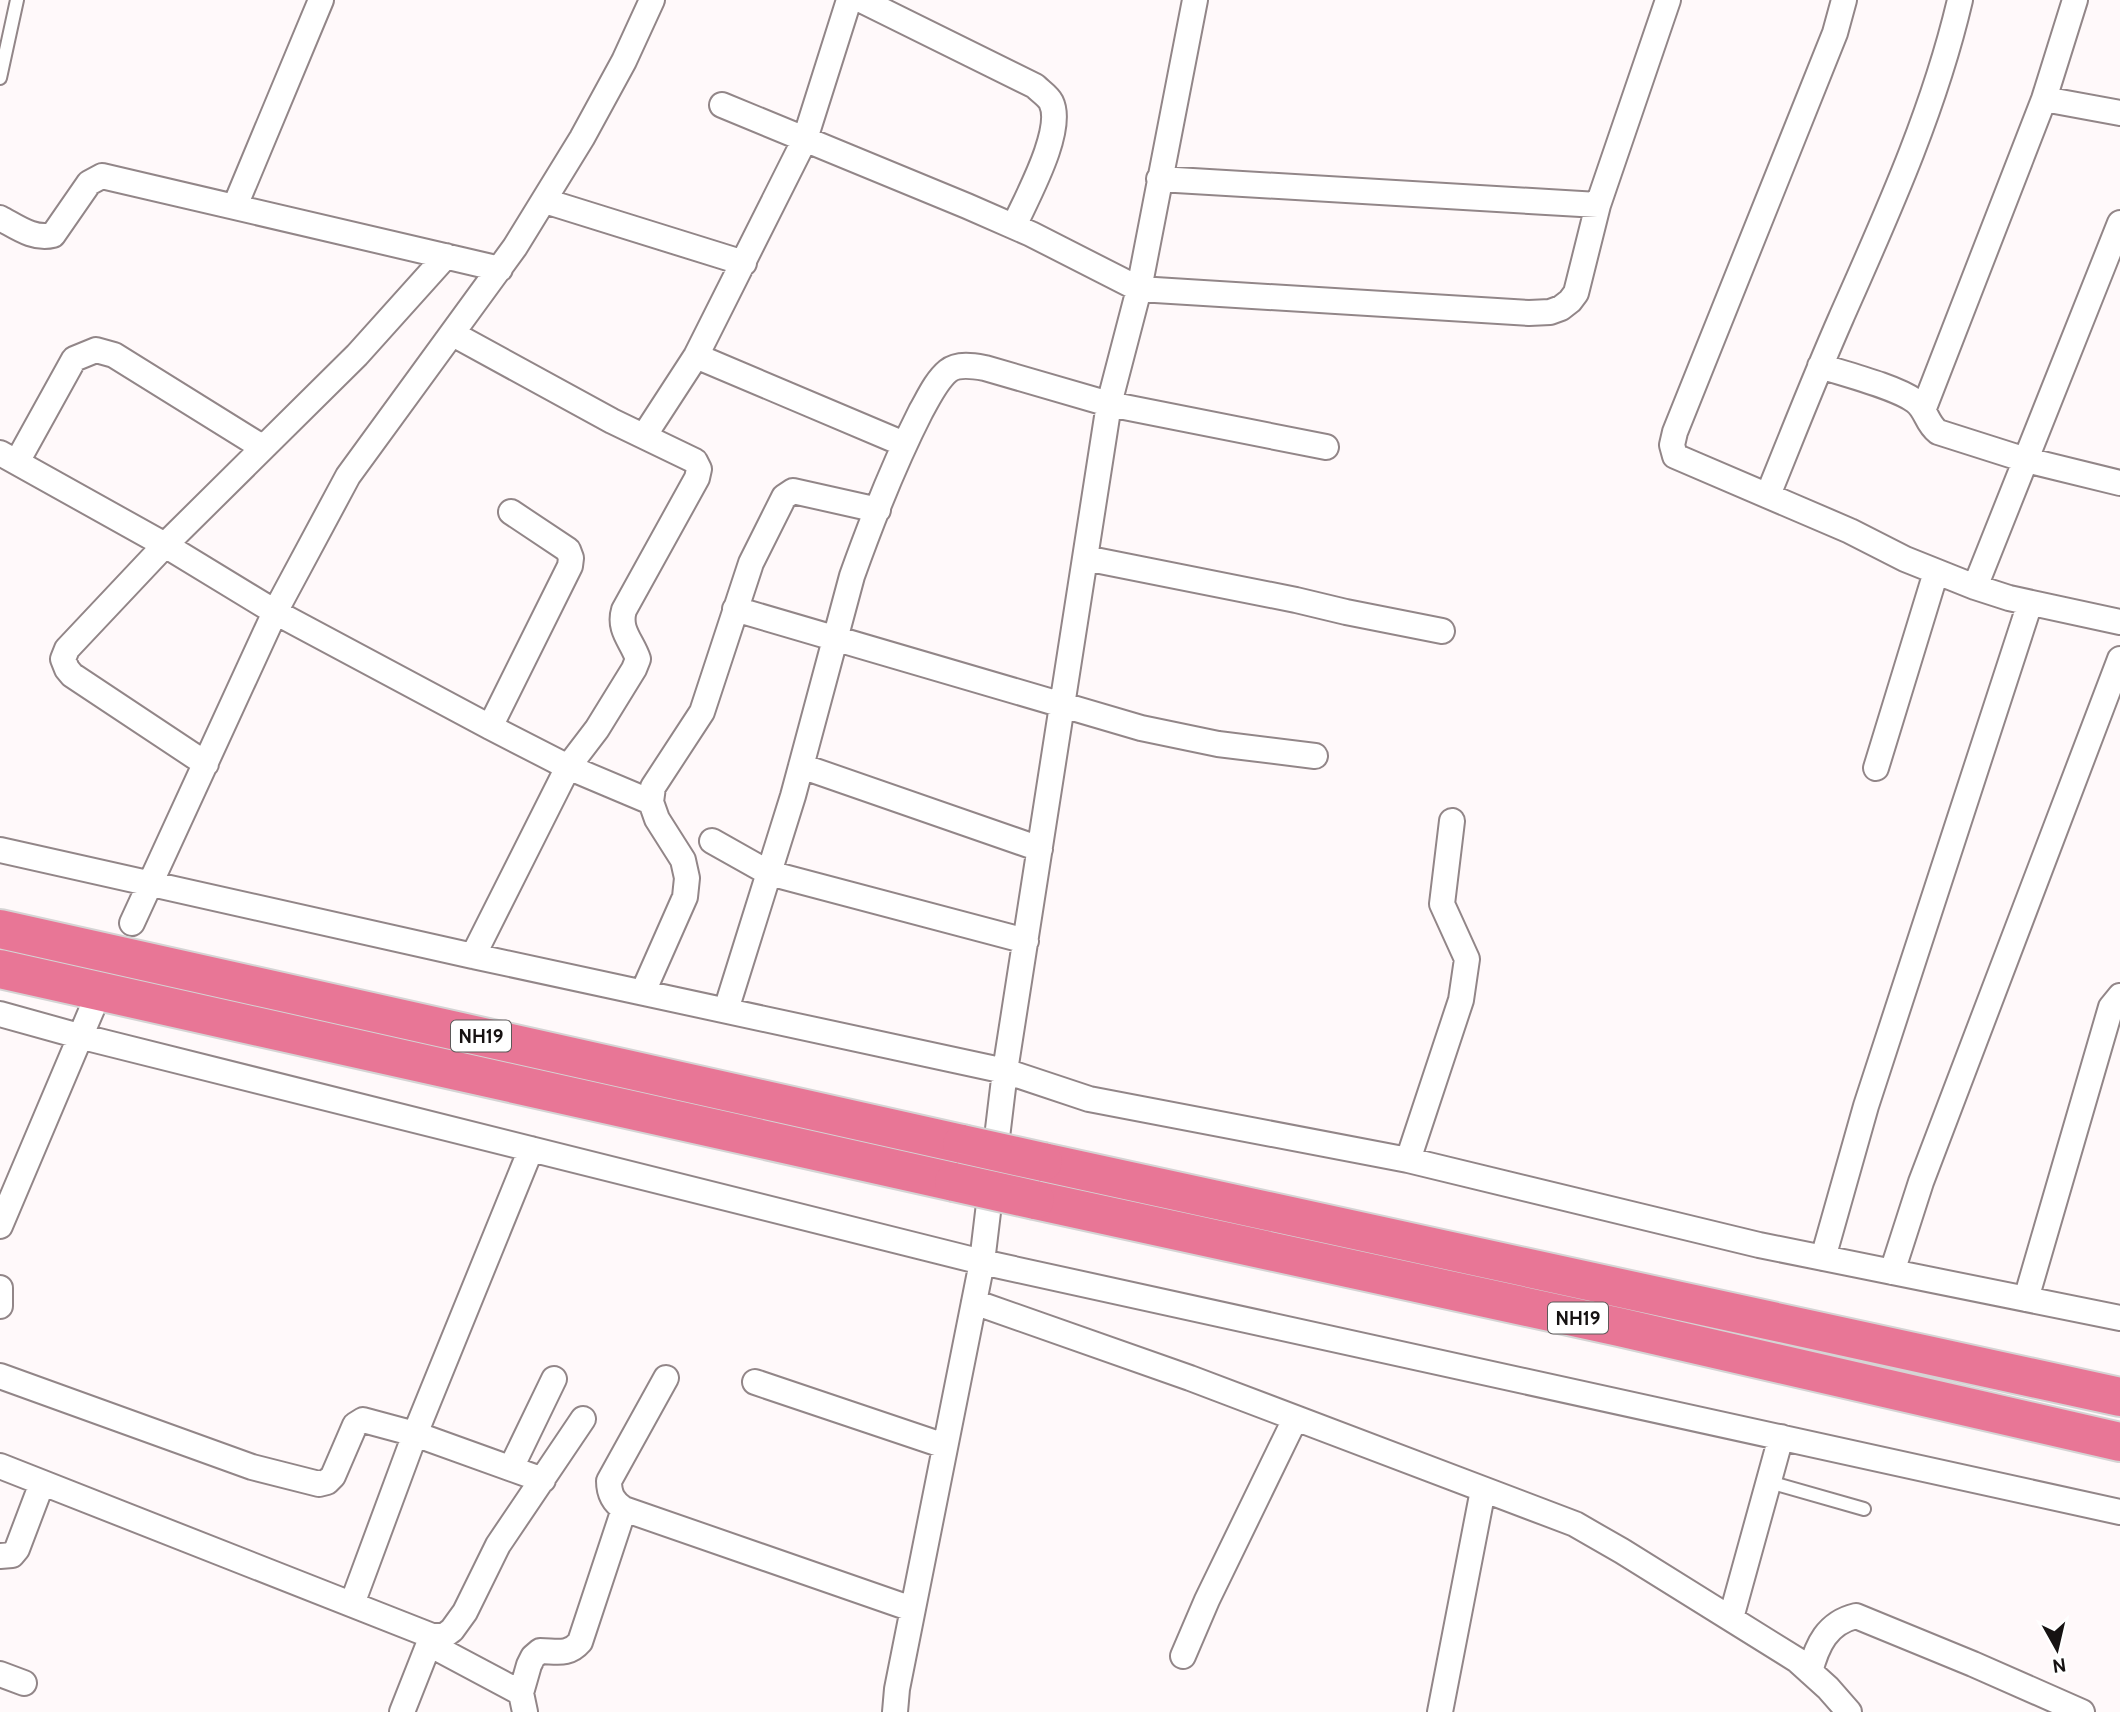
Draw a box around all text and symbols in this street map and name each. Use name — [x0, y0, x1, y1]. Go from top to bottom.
road number: NH19 — [451, 1020, 511, 1052]
road number: NH19 — [1548, 1302, 1608, 1334]
north arrow — [2022, 1614, 2092, 1684]
text: N — [2051, 1653, 2068, 1678]

